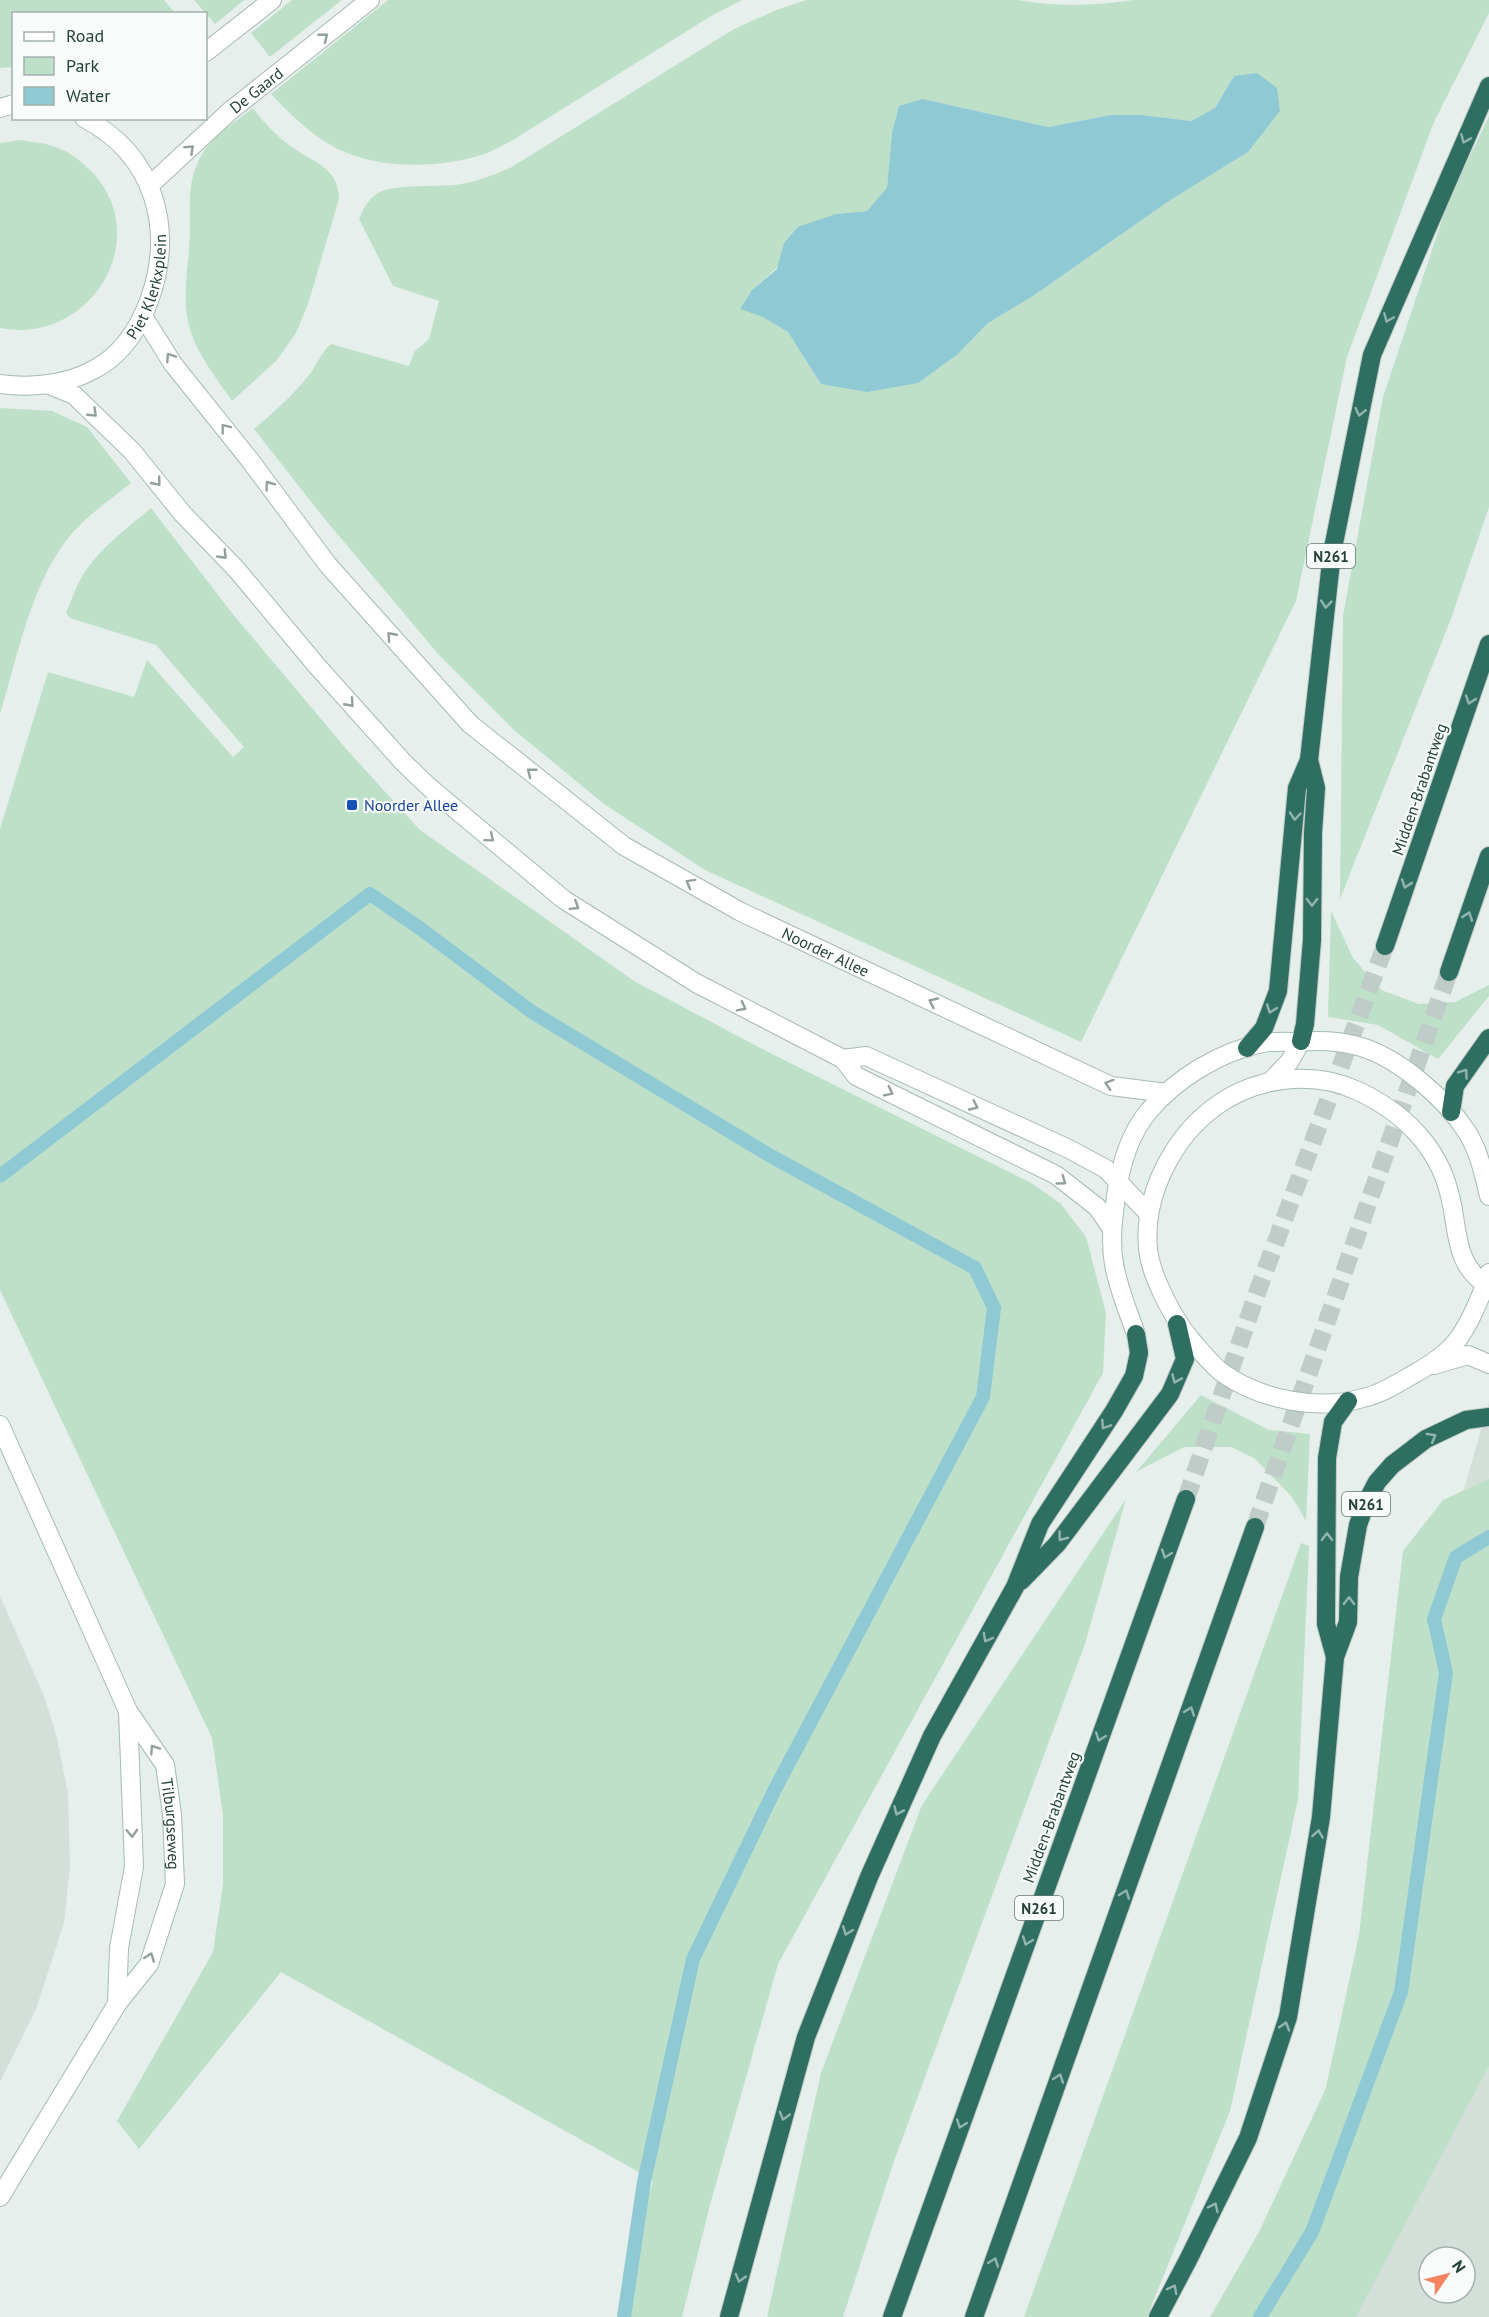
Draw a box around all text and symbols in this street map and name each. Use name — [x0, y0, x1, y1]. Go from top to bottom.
legend — [12, 12, 207, 120]
text: Road — [66, 24, 104, 47]
one-way arrow — [317, 33, 328, 44]
text: Park — [66, 54, 99, 77]
street label: De Gaard — [226, 63, 287, 117]
text: Water — [66, 84, 110, 107]
one-way arrow — [1460, 133, 1472, 144]
one-way arrow — [183, 145, 193, 156]
street label: Piet Klerkxplein — [122, 234, 170, 343]
one-way arrow — [1383, 312, 1395, 323]
one-way arrow — [166, 353, 177, 364]
one-way arrow — [86, 406, 96, 417]
one-way arrow — [1355, 407, 1368, 417]
one-way arrow — [221, 423, 232, 434]
one-way arrow — [150, 475, 161, 486]
one-way arrow — [265, 480, 276, 491]
road number: N261 — [1307, 544, 1355, 568]
one-way arrow — [216, 548, 227, 559]
one-way arrow — [1320, 599, 1333, 609]
one-way arrow — [387, 633, 398, 643]
one-way arrow — [1465, 694, 1477, 705]
one-way arrow — [343, 696, 354, 707]
street label: Midden-Brabantweg — [1387, 720, 1451, 858]
one-way arrow — [526, 768, 537, 779]
place label: Noorder Allee — [364, 795, 458, 815]
marker: Noorder Allee — [345, 798, 359, 812]
one-way arrow — [1289, 812, 1302, 821]
one-way arrow — [483, 831, 494, 842]
one-way arrow — [1401, 878, 1414, 889]
one-way arrow — [686, 879, 696, 890]
one-way arrow — [1306, 897, 1318, 906]
one-way arrow — [569, 899, 579, 911]
one-way arrow — [1461, 912, 1473, 922]
street label: Noorder Allee — [779, 923, 873, 981]
one-way arrow — [928, 998, 939, 1010]
one-way arrow — [736, 999, 747, 1011]
one-way arrow — [1266, 1003, 1279, 1014]
one-way arrow — [1457, 1068, 1468, 1079]
one-way arrow — [1105, 1079, 1115, 1091]
one-way arrow — [882, 1085, 893, 1097]
one-way arrow — [968, 1098, 979, 1110]
one-way arrow — [1056, 1173, 1067, 1184]
one-way arrow — [1171, 1373, 1183, 1384]
one-way arrow — [1101, 1419, 1112, 1430]
one-way arrow — [1426, 1432, 1436, 1444]
road number: N261 — [1342, 1492, 1390, 1516]
one-way arrow — [1059, 1531, 1070, 1542]
one-way arrow — [1321, 1532, 1333, 1541]
one-way arrow — [1161, 1548, 1174, 1559]
one-way arrow — [1342, 1596, 1355, 1605]
one-way arrow — [983, 1632, 994, 1642]
one-way arrow — [1182, 1706, 1195, 1717]
one-way arrow — [1095, 1732, 1108, 1742]
one-way arrow — [150, 1745, 161, 1756]
street label: Midden-Brabantweg — [1018, 1749, 1084, 1885]
street label: Tilburgseweg — [157, 1777, 184, 1870]
one-way arrow — [893, 1805, 905, 1816]
one-way arrow — [126, 1828, 139, 1837]
one-way arrow — [1311, 1830, 1324, 1840]
one-way arrow — [1117, 1889, 1130, 1900]
road number: N261 — [1015, 1896, 1063, 1920]
one-way arrow — [842, 1925, 854, 1936]
one-way arrow — [1022, 1935, 1035, 1946]
one-way arrow — [143, 1953, 156, 1963]
one-way arrow — [1277, 2021, 1290, 2032]
one-way arrow — [1052, 2073, 1065, 2084]
one-way arrow — [779, 2111, 792, 2121]
one-way arrow — [956, 2118, 969, 2129]
one-way arrow — [1206, 2203, 1218, 2214]
north arrow — [1417, 2245, 1477, 2305]
text: N — [1448, 2256, 1470, 2276]
one-way arrow — [987, 2257, 1000, 2268]
one-way arrow — [735, 2272, 747, 2283]
one-way arrow — [1166, 2284, 1177, 2295]

